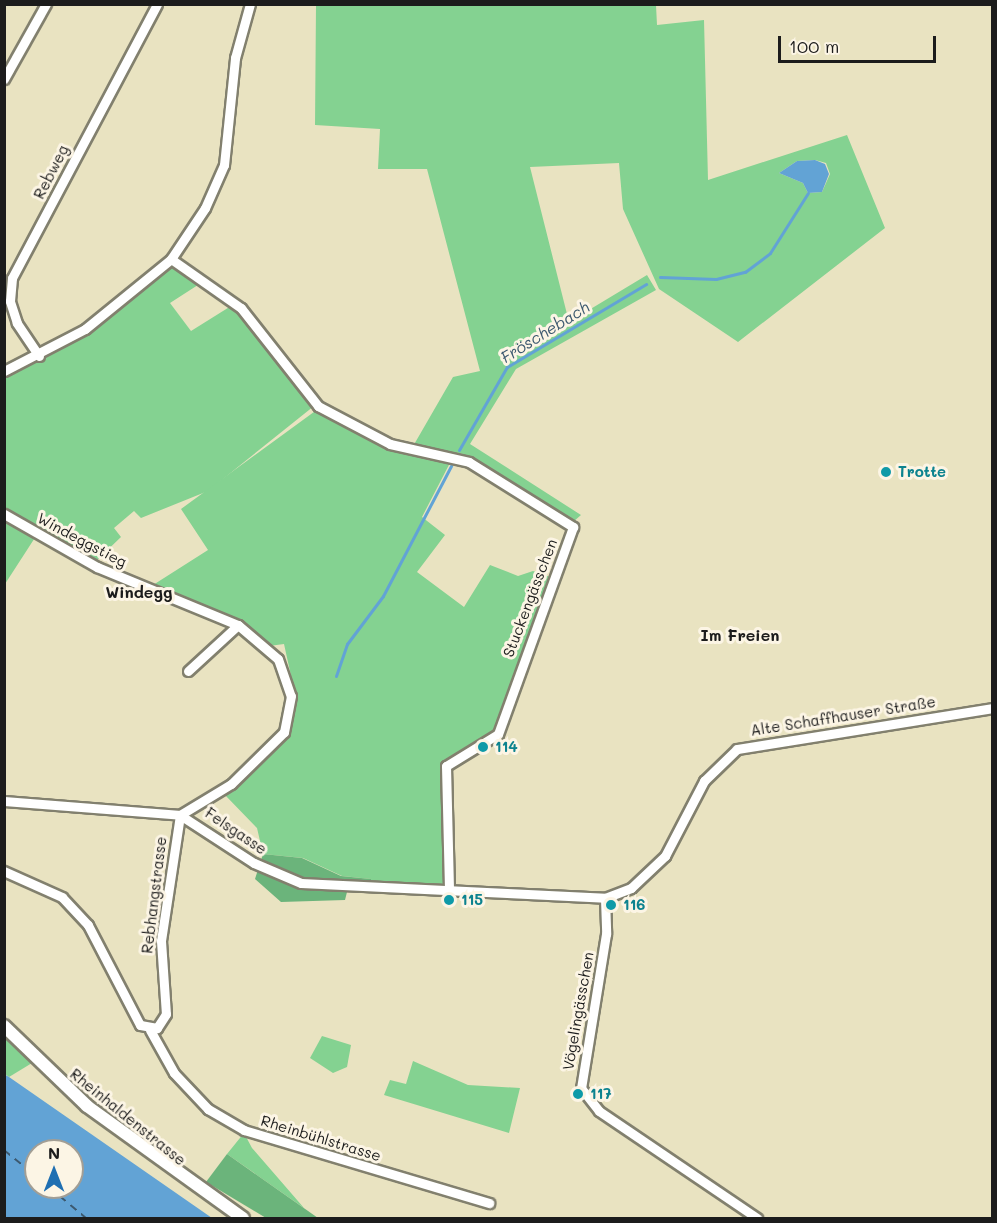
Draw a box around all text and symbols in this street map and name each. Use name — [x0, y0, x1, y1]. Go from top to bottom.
scale bar — [781, 24, 938, 62]
text: 100 m — [789, 34, 839, 58]
street label: Rebweg — [30, 142, 72, 202]
water label: Fröschebach — [497, 297, 593, 367]
place label: Trotte — [898, 463, 946, 481]
marker: Trotte — [879, 465, 893, 479]
street label: Windeggstieg — [34, 509, 130, 571]
street label: Stuckengässchen — [499, 536, 561, 660]
district label: Windegg — [106, 582, 172, 602]
district label: Im Freien — [701, 625, 779, 645]
street label: Alte Schaffhauser Straße — [749, 692, 937, 740]
place label: 114 — [495, 738, 518, 756]
marker: 114 — [476, 740, 490, 754]
street label: Felsgasse — [202, 804, 270, 858]
street label: Rebhangstrasse — [138, 835, 170, 955]
place label: 115 — [461, 891, 483, 909]
marker: 115 — [442, 893, 456, 907]
place label: 116 — [623, 896, 645, 914]
marker: 116 — [604, 898, 618, 912]
street label: Vögelingässchen — [559, 950, 597, 1072]
street label: Rheinhaldenstrasse — [67, 1065, 189, 1169]
place label: 117 — [590, 1085, 612, 1103]
marker: 117 — [571, 1087, 585, 1101]
street label: Rheinbühlstrasse — [259, 1111, 383, 1165]
north arrow — [24, 1139, 84, 1199]
text: N — [48, 1142, 60, 1163]

